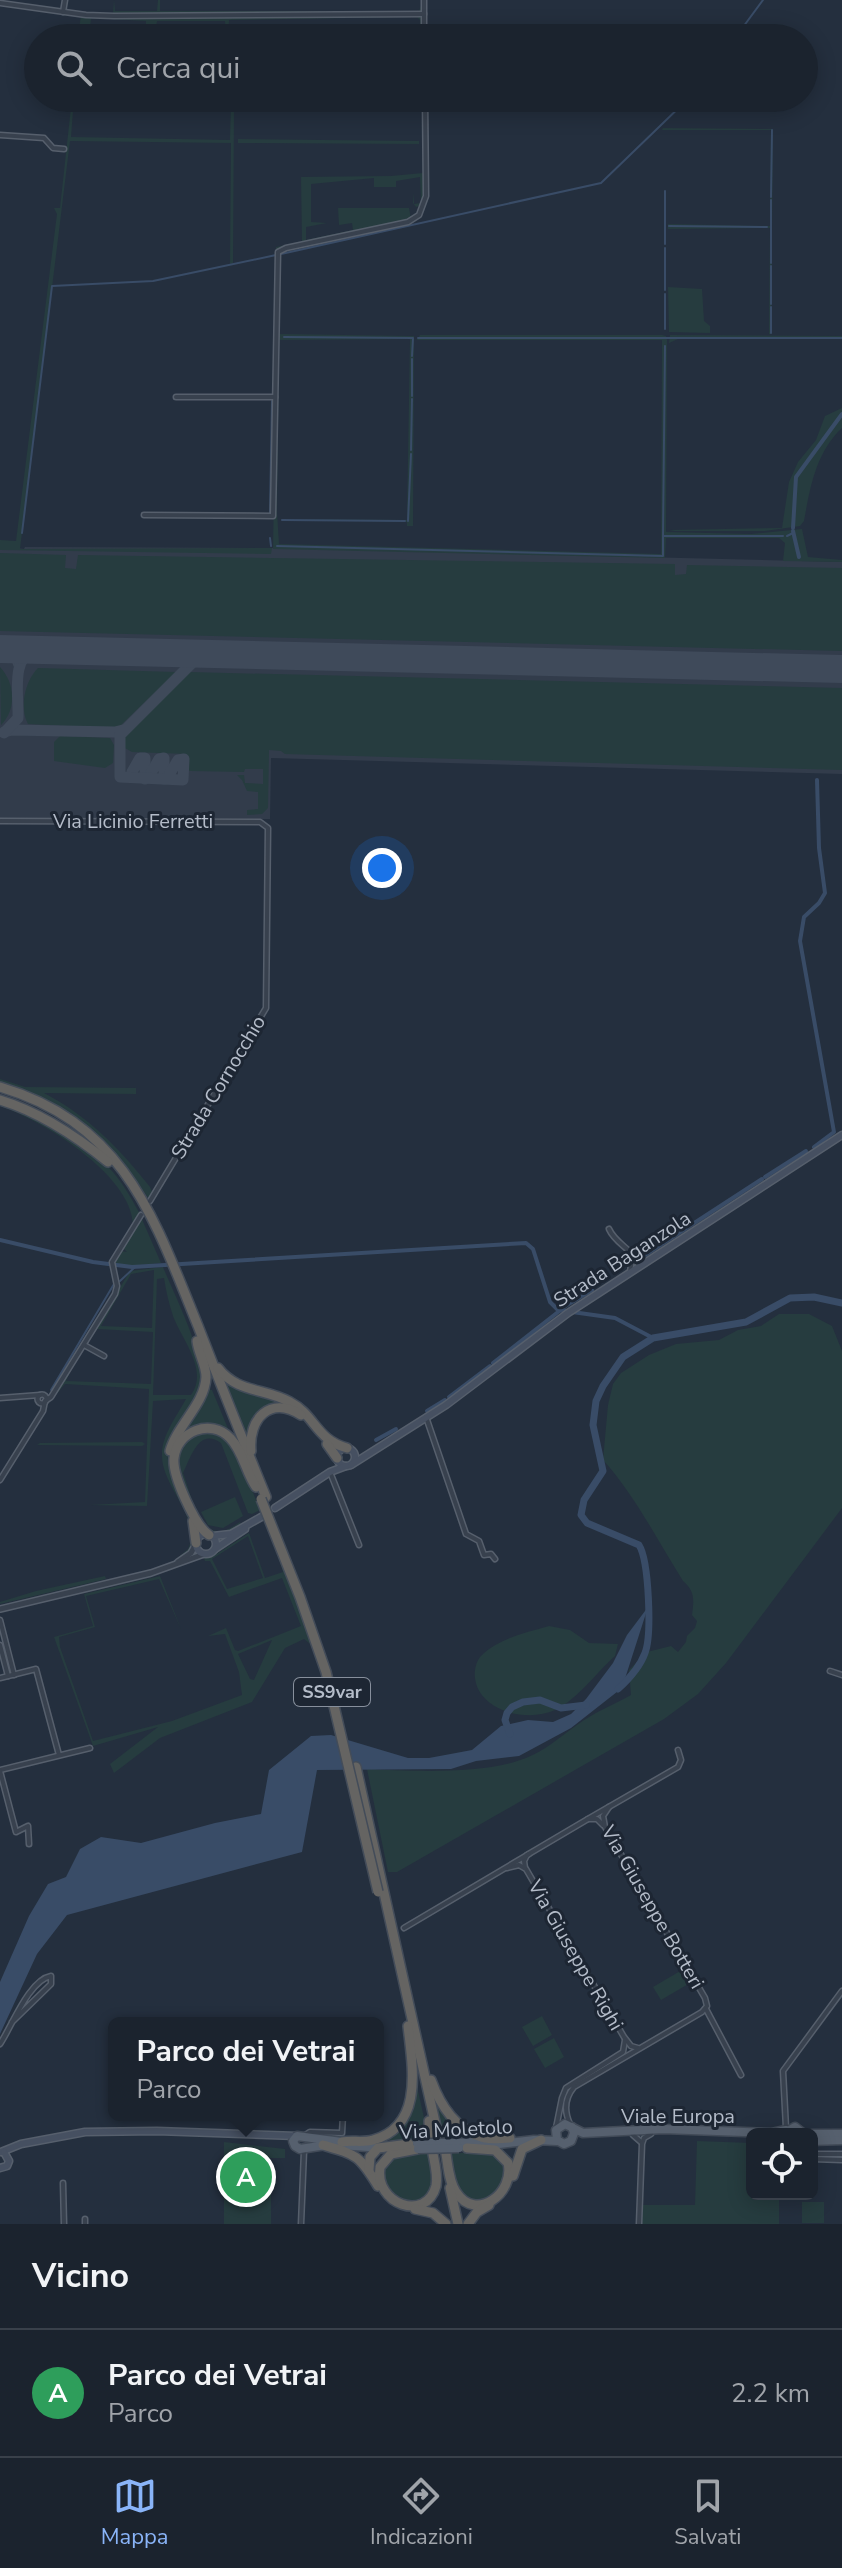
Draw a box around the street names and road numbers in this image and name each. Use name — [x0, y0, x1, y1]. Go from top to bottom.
street label: Via Licinio Ferretti — [52, 808, 213, 835]
street label: Strada Cornocchio — [165, 1010, 272, 1164]
street label: Strada Baganzola — [548, 1205, 696, 1314]
road number: SS9var — [294, 1678, 370, 1706]
street label: Via Giuseppe Botteri — [594, 1820, 710, 1994]
street label: Via Giuseppe Righi — [521, 1874, 630, 2035]
street label: Viale Europa — [620, 2103, 735, 2130]
street label: Via Moletolo — [398, 2113, 514, 2146]

